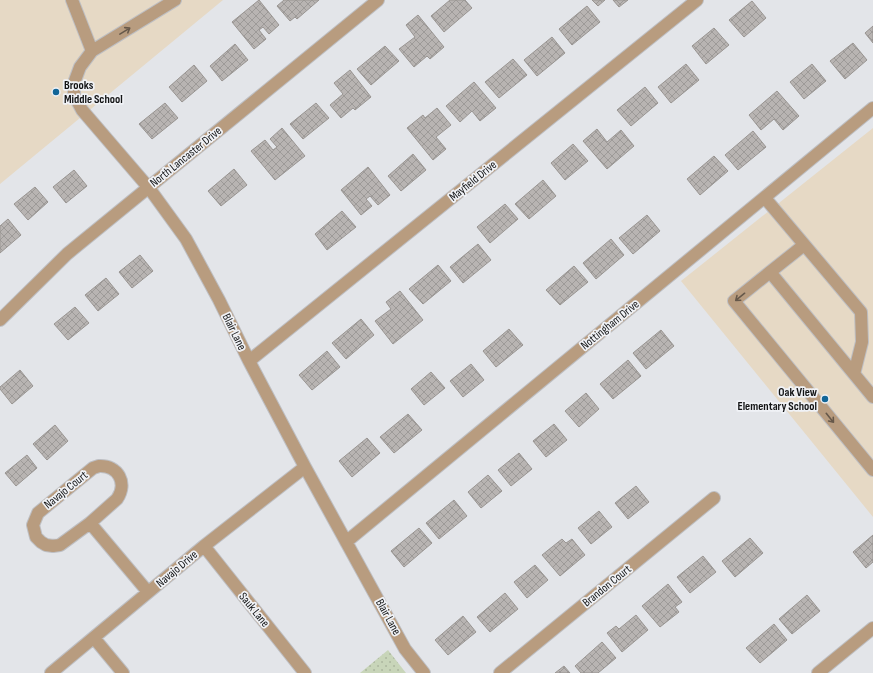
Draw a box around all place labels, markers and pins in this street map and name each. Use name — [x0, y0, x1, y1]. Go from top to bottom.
place label: Brooks Middle School — [64, 78, 123, 107]
marker: Brooks Middle School — [51, 87, 61, 97]
place label: Oak View Elementary School — [737, 385, 818, 414]
marker: Oak View Elementary School — [820, 394, 830, 404]

